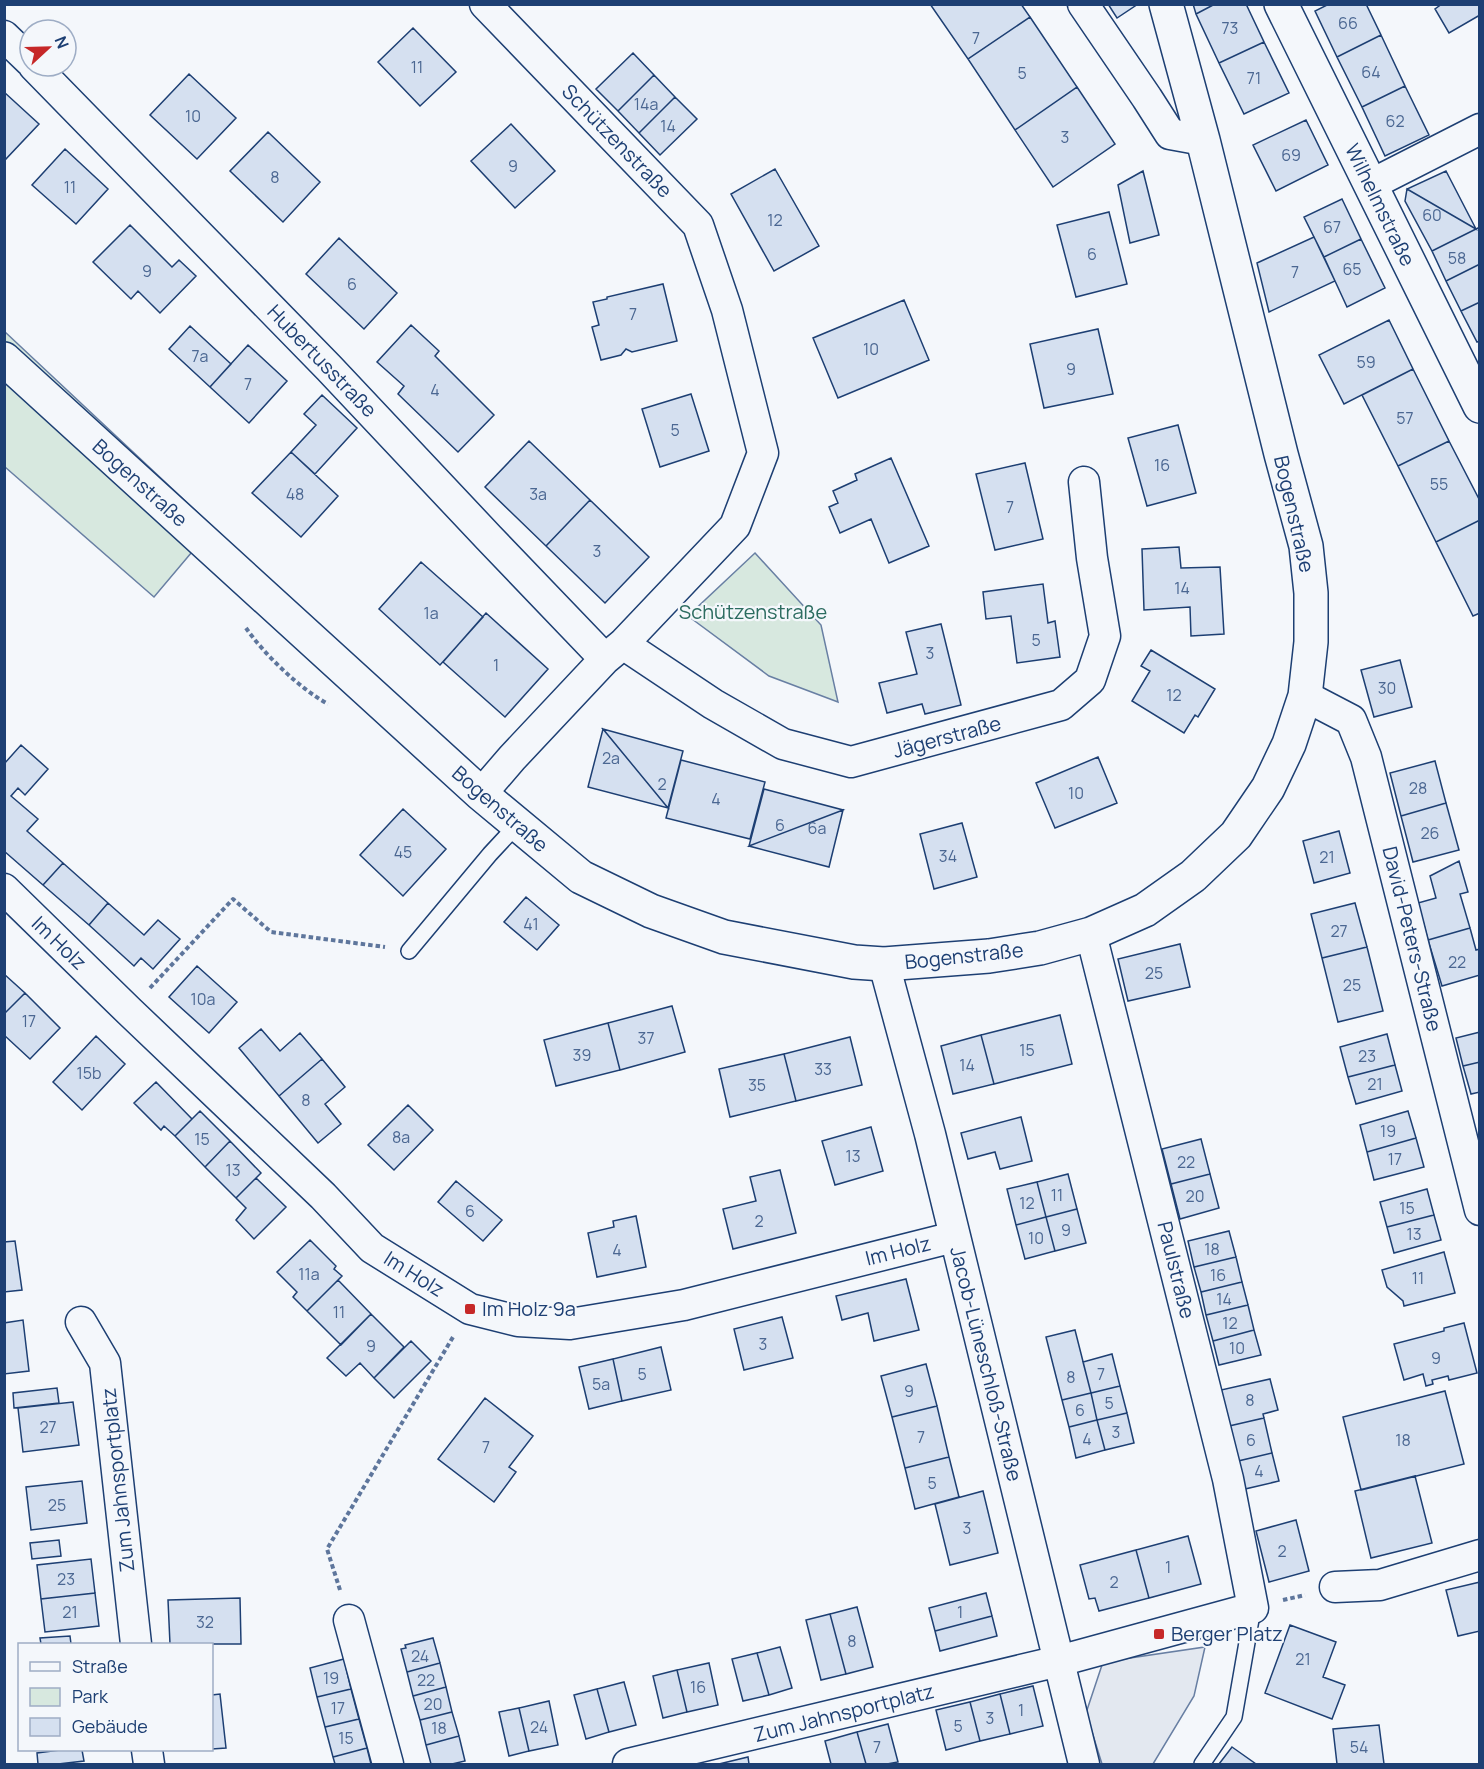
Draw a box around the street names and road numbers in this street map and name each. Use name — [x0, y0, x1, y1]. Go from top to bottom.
street label: Schützenstraße — [556, 78, 679, 203]
street label: Wilhelmstraße — [1339, 139, 1422, 270]
street label: Hubertusstraße — [262, 298, 383, 423]
street label: Bogenstraße — [87, 433, 194, 533]
street label: Bogenstraße — [1268, 453, 1321, 575]
street label: Jägerstraße — [890, 709, 1004, 764]
street label: Bogenstraße — [446, 759, 554, 858]
street label: David-Peters-Straße — [1376, 844, 1449, 1034]
street label: Im Holz — [26, 910, 93, 975]
street label: Bogenstraße — [903, 936, 1025, 975]
street label: Paulstraße — [1151, 1218, 1202, 1321]
street label: Im Holz — [862, 1229, 933, 1272]
street label: Jacob-Lüneschloß-Straße — [944, 1244, 1029, 1484]
street label: Im Holz — [379, 1245, 450, 1303]
street label: Zum Jahnsportplatz — [94, 1387, 141, 1573]
street label: Zum Jahnsportplatz — [751, 1677, 937, 1748]

